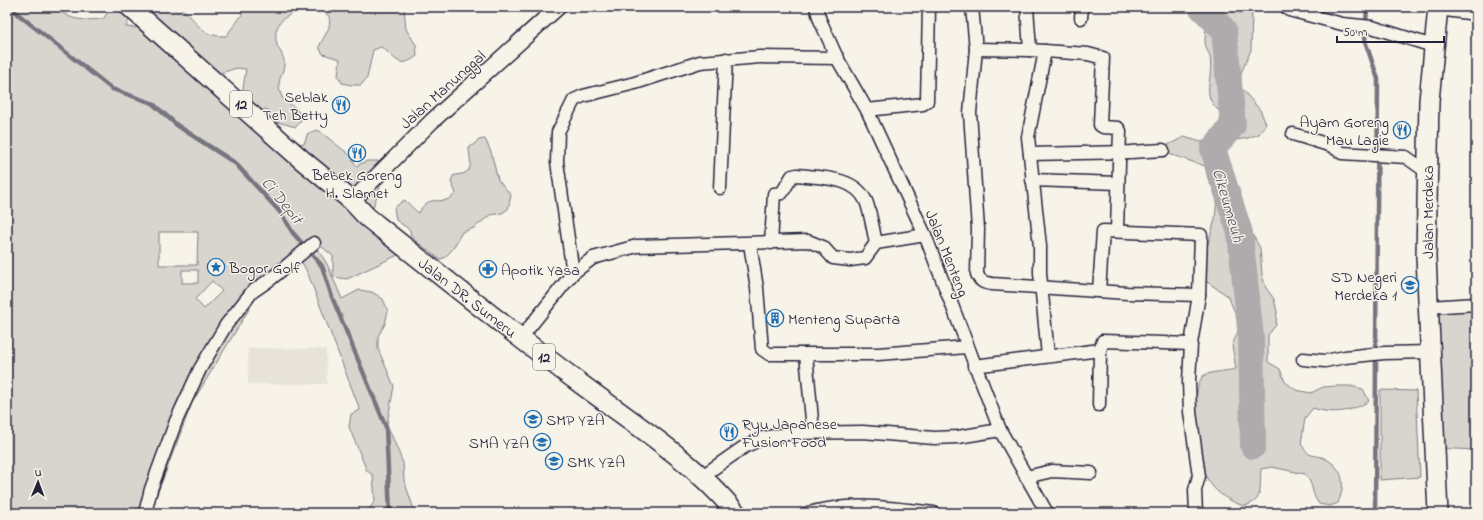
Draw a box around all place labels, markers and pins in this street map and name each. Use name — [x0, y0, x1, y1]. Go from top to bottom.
place label: Seblak Teh Betty — [262, 86, 329, 128]
restaurant icon: Seblak Teh Betty — [331, 95, 351, 115]
place label: Ayam Goreng Mau Lagie — [1300, 111, 1390, 153]
restaurant icon: Ayam Goreng Mau Lagie — [1392, 120, 1412, 140]
restaurant icon: Bebek Goreng H. Slamet — [347, 143, 367, 163]
place label: Bebek Goreng H. Slamet — [311, 164, 402, 206]
place icon: Bogor Golf — [206, 257, 226, 277]
place label: Bogor Golf — [228, 257, 301, 281]
pharmacy icon: Apotik Yasa — [478, 259, 498, 279]
place label: Apotik Yasa — [501, 259, 580, 283]
place label: SD Negeri Merdeka 1 — [1331, 266, 1397, 308]
school or university icon: SD Negeri Merdeka 1 — [1400, 275, 1420, 295]
building icon: Menteng Suparta — [765, 308, 785, 328]
place label: Menteng Suparta — [788, 308, 900, 332]
school or university icon: SMP YZA — [523, 409, 543, 429]
place label: SMP YZA — [546, 409, 605, 433]
place label: Ryu Japanese Fusion Food — [741, 413, 838, 455]
restaurant icon: Ryu Japanese Fusion Food — [719, 422, 739, 442]
place label: SMA YZA — [469, 432, 529, 456]
school or university icon: SMA YZA — [532, 432, 552, 452]
school or university icon: SMK YZA — [544, 451, 564, 471]
place label: SMK YZA — [567, 451, 625, 475]

